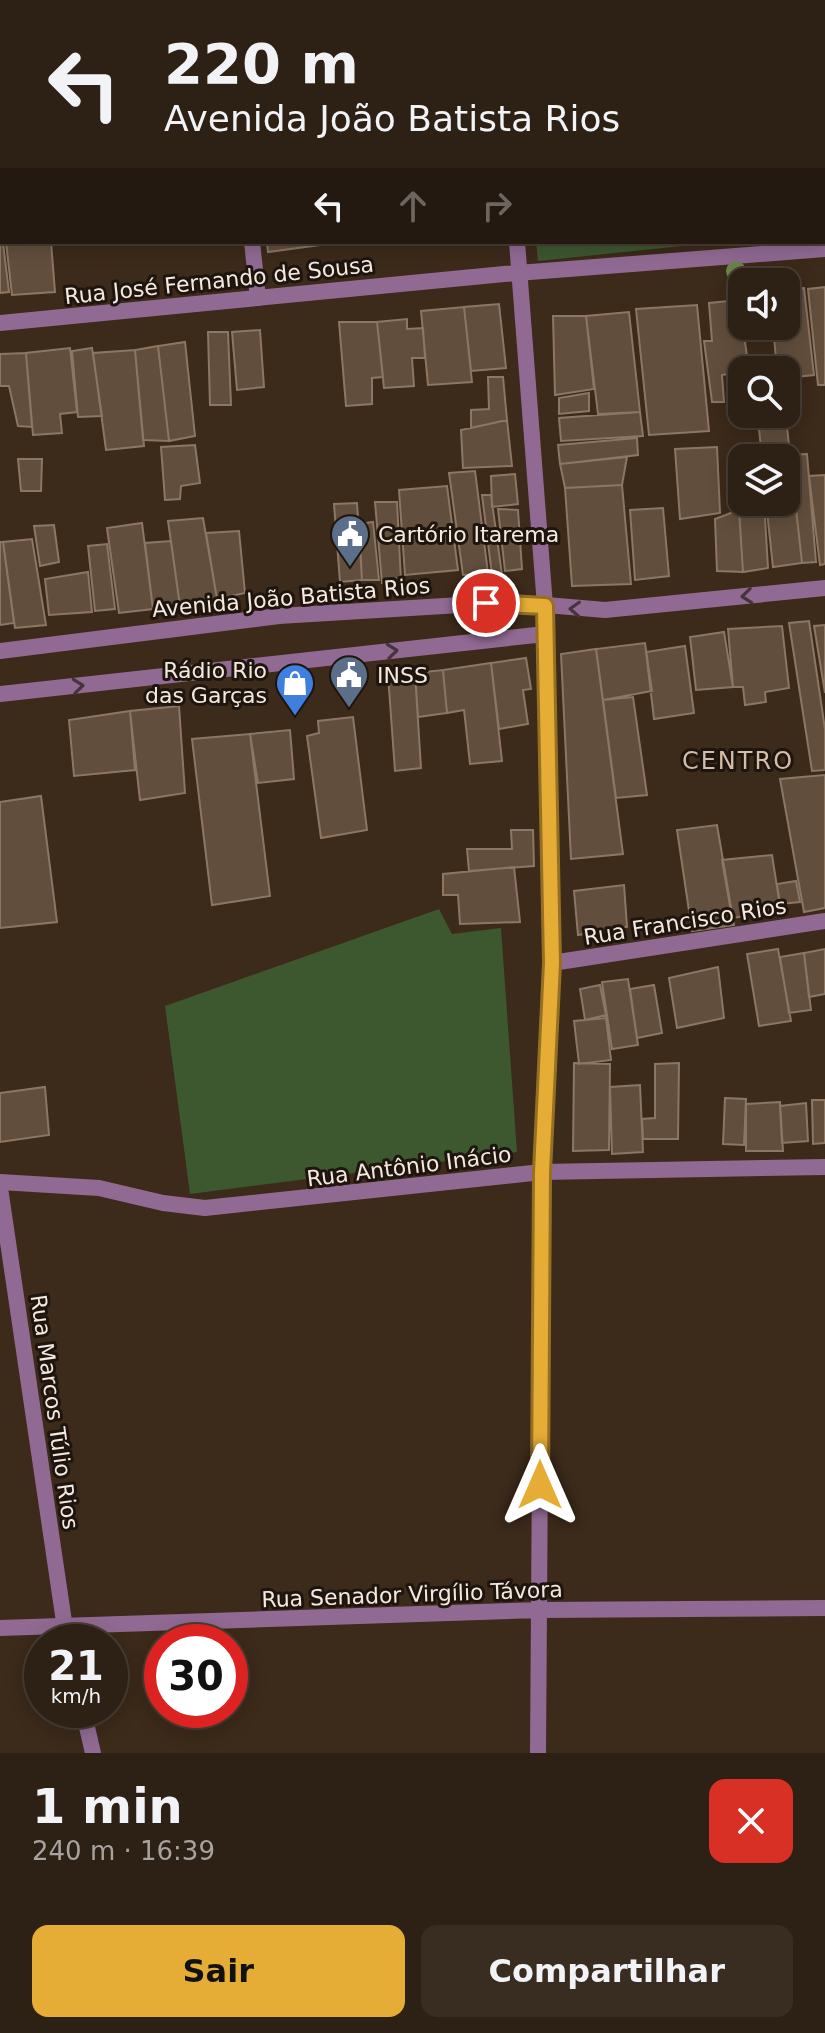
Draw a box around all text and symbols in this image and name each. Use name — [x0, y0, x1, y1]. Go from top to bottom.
text: 220 m — [164, 31, 359, 96]
icon: left — [32, 32, 136, 136]
text: Avenida João Batista Rios — [164, 98, 620, 139]
icon: left — [307, 184, 351, 228]
icon: ahead — [391, 184, 435, 228]
icon: right — [475, 184, 519, 228]
street label: Rua José Fernando de Sousa — [63, 252, 375, 309]
map controls — [728, 268, 800, 516]
button: sound — [728, 268, 800, 340]
button: search — [728, 356, 800, 428]
button: layers — [728, 444, 800, 516]
public building icon: Cartório Itarema — [329, 513, 371, 568]
place label: Cartório Itarema — [378, 522, 559, 547]
pin — [452, 569, 520, 637]
street label: Avenida João Batista Rios — [151, 573, 431, 622]
icon: arrive — [464, 581, 508, 625]
one-way arrow — [740, 587, 753, 604]
one-way arrow — [568, 601, 581, 618]
one-way arrow — [386, 642, 399, 659]
public building icon: INSS — [328, 654, 370, 709]
place label: Rádio Rio das Garças — [145, 658, 267, 708]
shop icon: Rádio Rio das Garças — [274, 662, 316, 717]
place label: INSS — [377, 663, 428, 688]
one-way arrow — [71, 677, 84, 694]
district label: CENTRO — [682, 747, 794, 775]
street label: Rua Francisco Rios — [582, 893, 788, 950]
street label: Rua Antônio Inácio — [305, 1142, 513, 1191]
street label: Rua Marcos Túlio Rios — [26, 1293, 83, 1531]
position arrow — [498, 1443, 582, 1527]
street label: Rua Senador Virgílio Távora — [261, 1577, 563, 1612]
speed limit sign: 30 — [144, 1624, 248, 1728]
text: 21 — [48, 1643, 104, 1689]
text: km/h — [51, 1684, 101, 1708]
text: 1 min — [32, 1778, 183, 1834]
button: close — [709, 1779, 793, 1863]
text: 240 m · 16:39 — [32, 1836, 215, 1866]
button: Sair — [32, 1925, 405, 2017]
button: Compartilhar — [421, 1925, 793, 2017]

